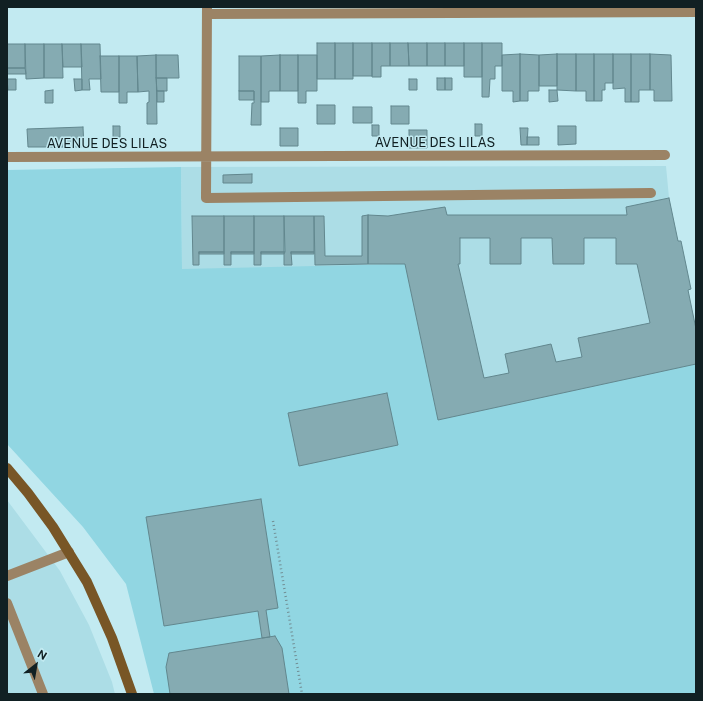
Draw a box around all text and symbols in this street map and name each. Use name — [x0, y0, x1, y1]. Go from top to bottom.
street label: AVENUE DES LILAS — [375, 135, 495, 151]
street label: AVENUE DES LILAS — [47, 136, 167, 152]
north arrow — [16, 645, 56, 685]
text: N — [35, 647, 49, 662]

